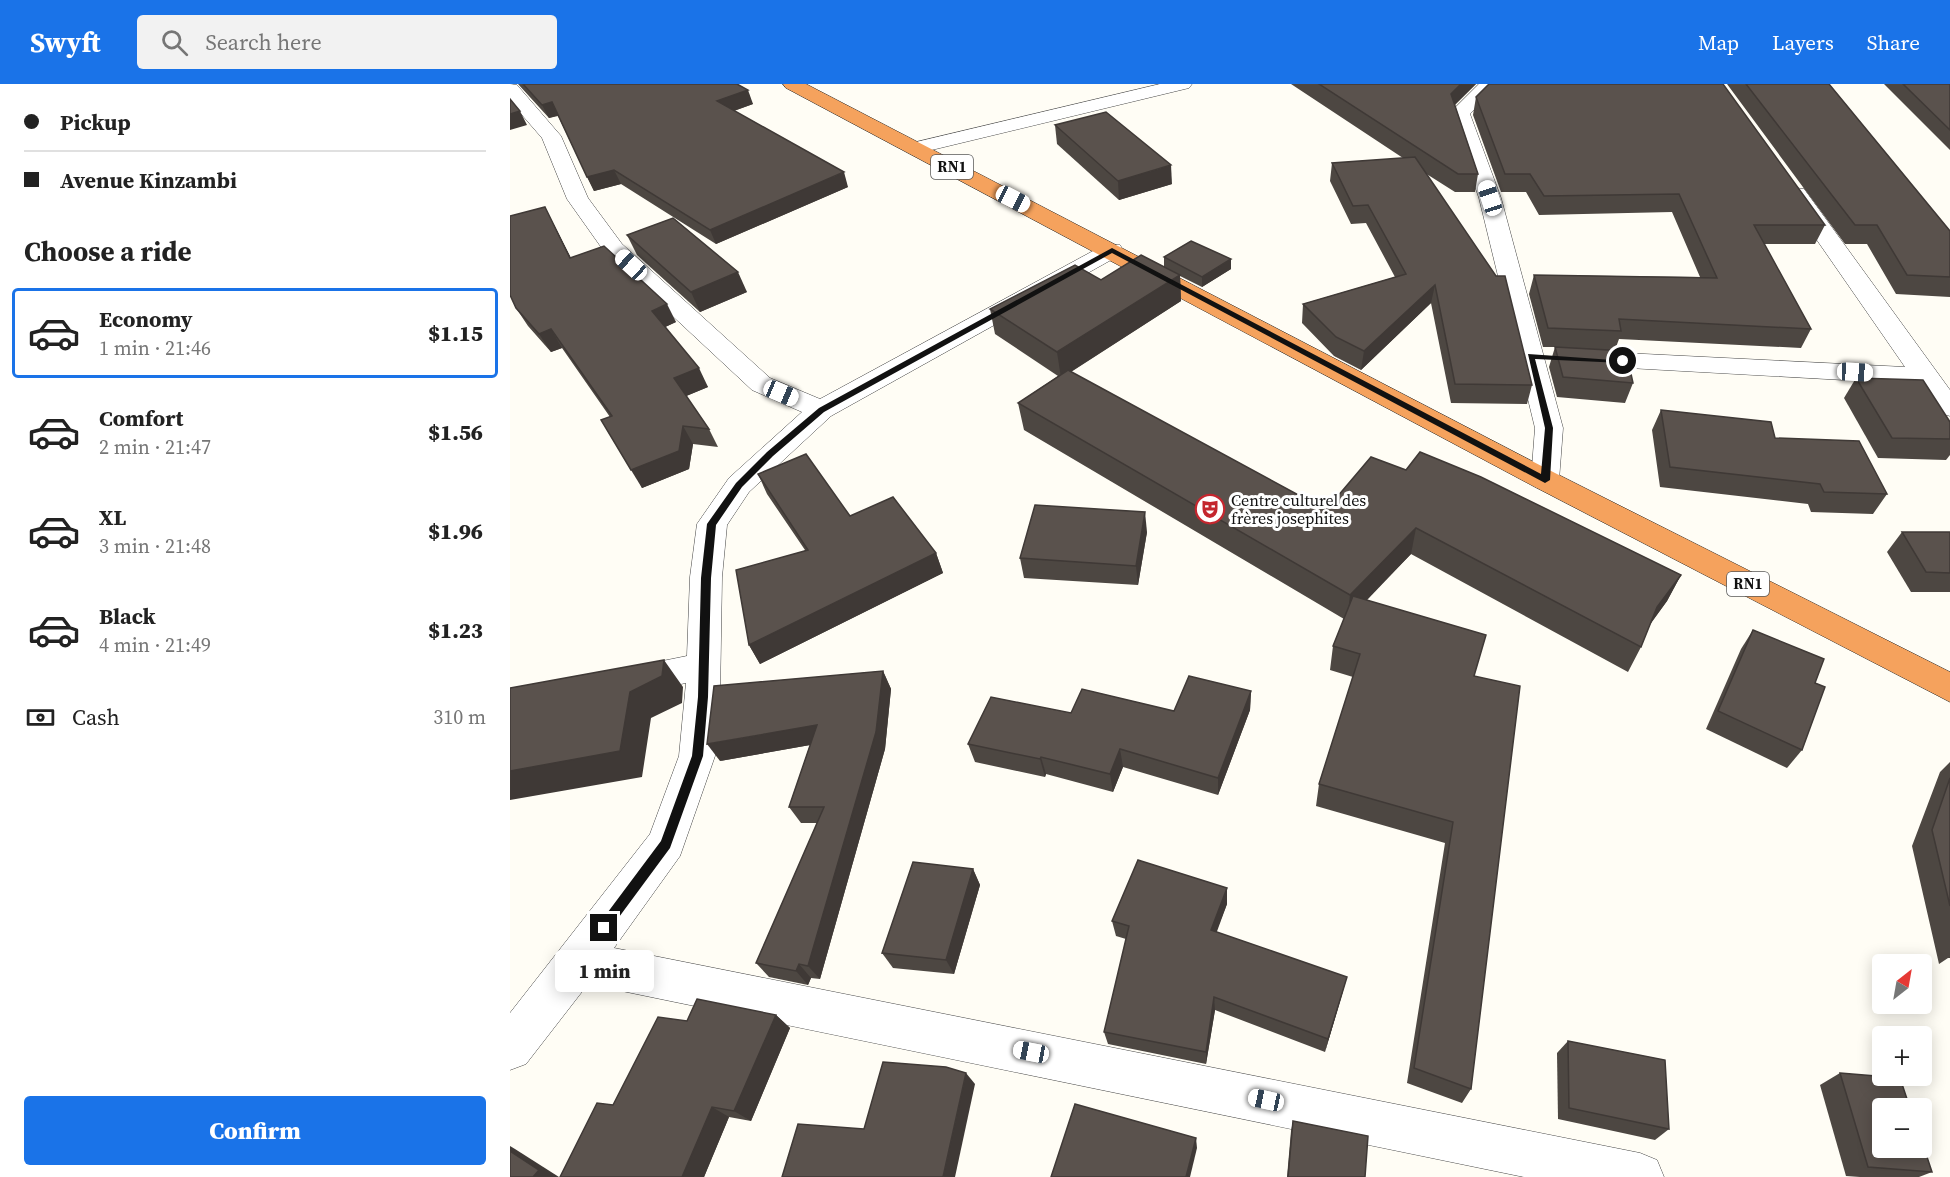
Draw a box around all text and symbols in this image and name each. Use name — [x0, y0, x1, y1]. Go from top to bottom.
search box — [137, 15, 557, 69]
text: Swyft — [30, 23, 101, 61]
icon: search — [158, 26, 191, 59]
text: Search here — [206, 27, 322, 57]
text: Map — [1698, 28, 1739, 57]
text: Layers — [1772, 28, 1834, 57]
text: Share — [1867, 28, 1920, 57]
text: Pickup — [60, 107, 131, 137]
road number: RN1 — [931, 155, 973, 179]
text: Avenue Kinzambi — [60, 165, 237, 195]
car — [1476, 178, 1504, 218]
car — [993, 183, 1033, 215]
text: Choose a ride — [24, 233, 192, 270]
car — [612, 246, 650, 284]
text: Economy — [99, 304, 193, 334]
icon: car — [27, 306, 81, 360]
text: $1.15 — [428, 318, 483, 348]
text: 1 min · 21:46 — [99, 334, 211, 362]
route start — [1609, 347, 1636, 374]
car — [1837, 362, 1873, 382]
car — [761, 378, 801, 408]
text: Comfort — [99, 403, 183, 433]
icon: car — [27, 405, 81, 459]
text: $1.56 — [428, 417, 483, 447]
text: 2 min · 21:47 — [99, 433, 211, 461]
place label: Centre culturel des frères josephites — [1231, 489, 1366, 529]
theatre icon: Centre culturel des frères josephites — [1194, 493, 1226, 525]
text: XL — [99, 502, 126, 532]
icon: car — [27, 504, 81, 558]
text: $1.96 — [428, 516, 483, 546]
text: 3 min · 21:48 — [99, 532, 211, 560]
road number: RN1 — [1727, 572, 1769, 596]
text: Black — [99, 601, 156, 631]
icon: car — [27, 603, 81, 657]
text: $1.23 — [428, 615, 483, 645]
text: 4 min · 21:49 — [99, 631, 211, 659]
icon: cash — [24, 701, 57, 734]
text: Cash — [72, 702, 120, 732]
text: 310 m — [433, 703, 486, 731]
route end — [590, 914, 617, 941]
callout: 1 min — [554, 949, 654, 991]
north arrow — [1872, 954, 1932, 1014]
map controls — [1872, 954, 1932, 1158]
text: 1 min — [578, 957, 631, 985]
button: + — [1872, 1026, 1932, 1086]
car — [1012, 1040, 1050, 1064]
car — [1247, 1087, 1285, 1113]
button: Confirm — [24, 1096, 486, 1165]
button: − — [1872, 1098, 1932, 1158]

